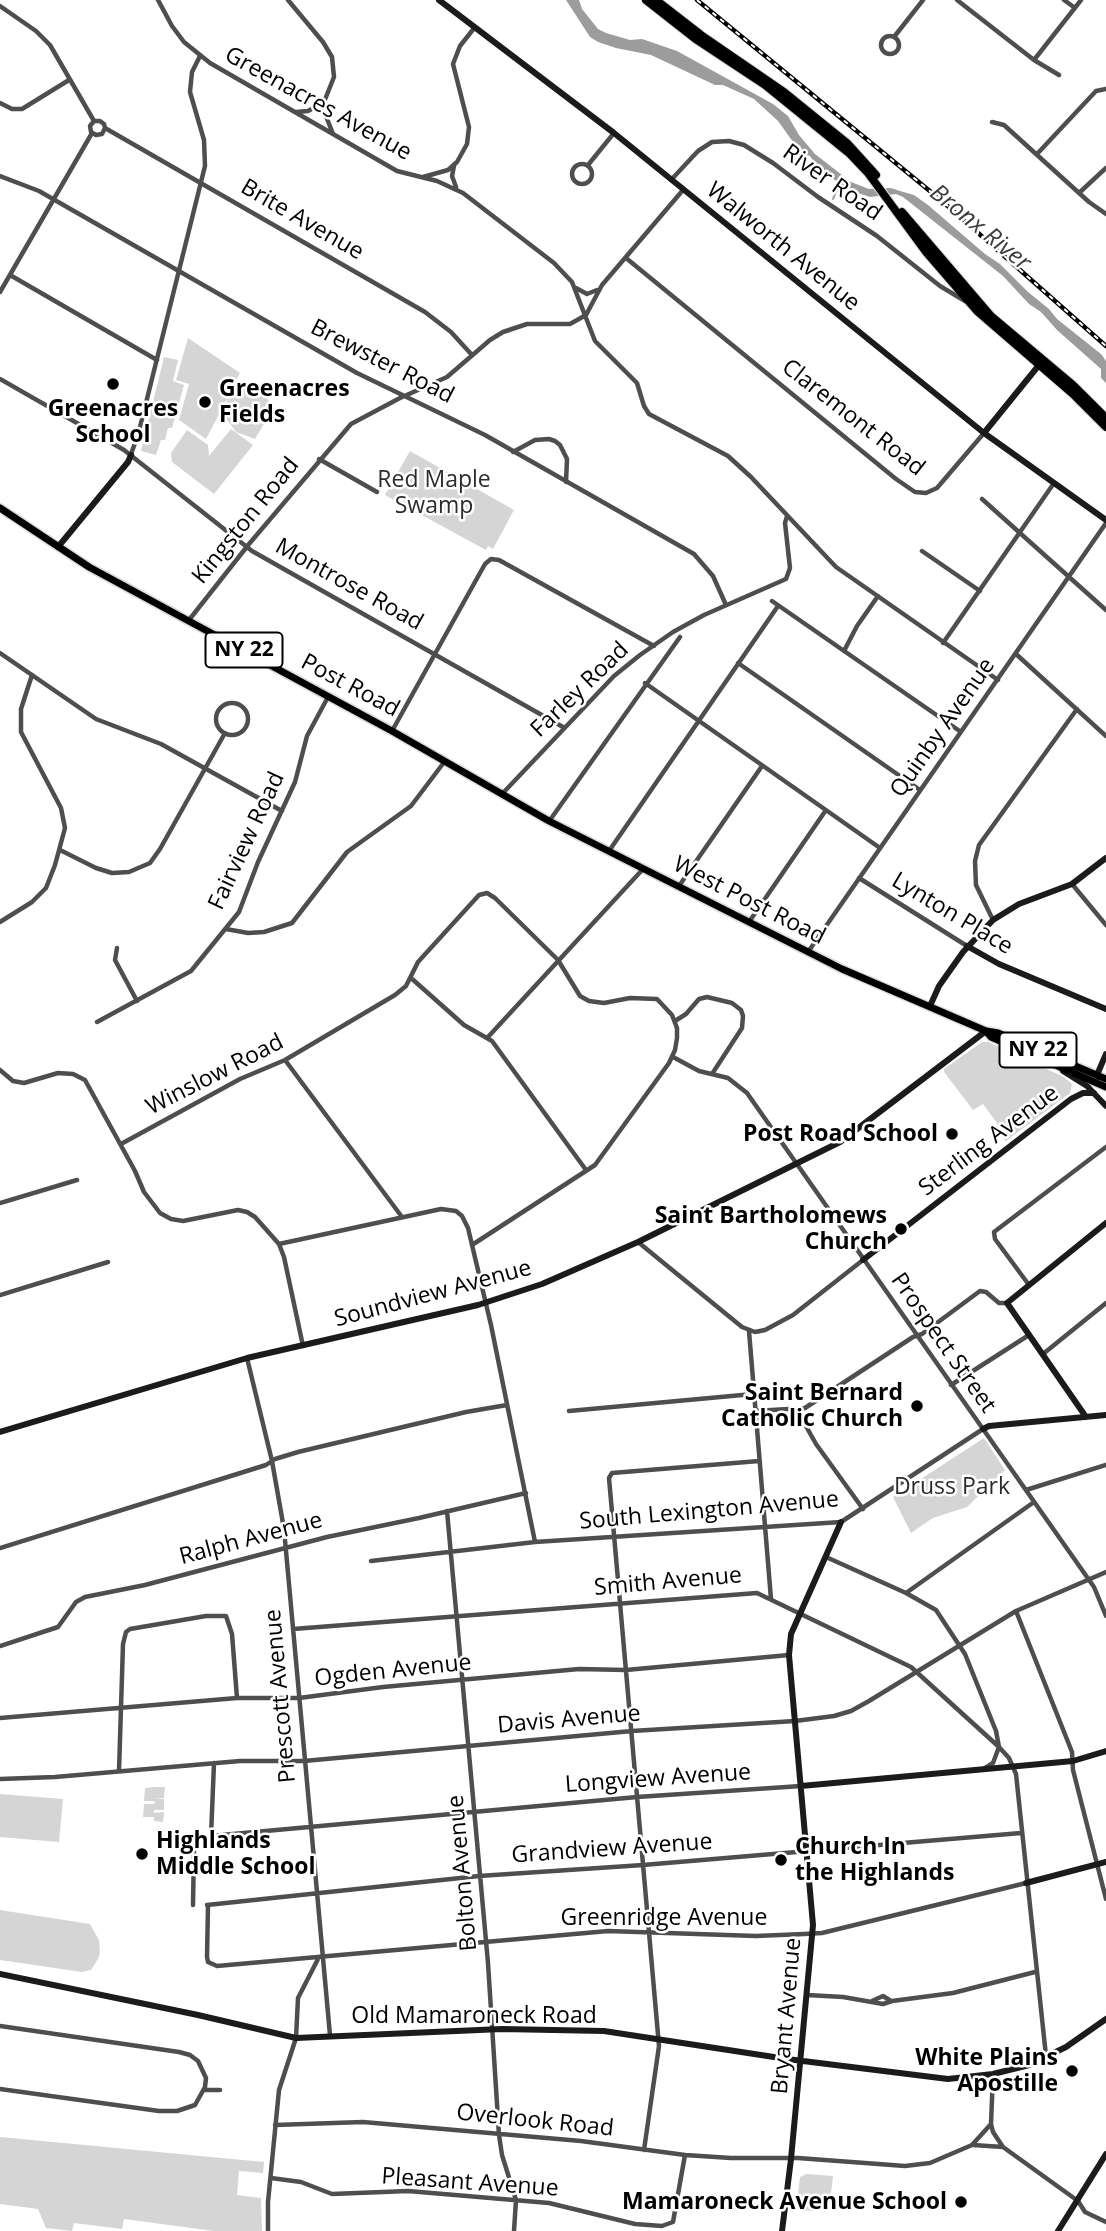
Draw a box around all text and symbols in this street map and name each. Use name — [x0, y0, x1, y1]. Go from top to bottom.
street label: Greenacres Avenue — [220, 41, 416, 167]
street label: River Road — [777, 139, 887, 227]
street label: Brite Avenue — [236, 174, 368, 266]
street label: Walworth Avenue — [701, 177, 865, 317]
water label: Bronx River — [924, 179, 1036, 277]
street label: Brewster Road — [306, 314, 458, 410]
street label: Claremont Road — [776, 354, 930, 482]
place label: Greenacres Fields — [219, 375, 350, 429]
marker: Greenacres School — [105, 376, 121, 392]
marker: Greenacres Fields — [197, 394, 213, 410]
place label: Greenacres School — [48, 395, 178, 449]
street label: Kingston Road — [187, 452, 305, 590]
park label: Red Maple Swamp — [377, 466, 491, 520]
street label: Montrose Road — [270, 533, 428, 637]
road number: NY 22 — [205, 632, 282, 668]
street label: Farley Road — [525, 637, 635, 743]
street label: Post Road — [296, 649, 404, 723]
street label: Quinby Avenue — [885, 653, 1001, 803]
street label: Fairview Road — [203, 768, 291, 914]
street label: West Post Road — [668, 851, 830, 951]
street label: Lynton Place — [887, 867, 1017, 961]
street label: Winslow Road — [142, 1029, 288, 1121]
road number: NY 22 — [1000, 1032, 1076, 1068]
street label: Sterling Avenue — [914, 1080, 1064, 1202]
place label: Post Road School — [743, 1120, 938, 1148]
marker: Post Road School — [944, 1126, 960, 1142]
place label: Saint Bartholomews Church — [655, 1202, 887, 1256]
marker: Saint Bartholomews Church — [893, 1221, 909, 1237]
street label: Soundview Avenue — [331, 1254, 535, 1334]
street label: Prospect Street — [885, 1268, 1001, 1418]
place label: Saint Bernard Catholic Church — [721, 1379, 903, 1433]
marker: Saint Bernard Catholic Church — [909, 1398, 925, 1414]
park label: Druss Park — [894, 1473, 1010, 1501]
street label: South Lexington Avenue — [578, 1486, 840, 1536]
street label: Ralph Avenue — [176, 1507, 326, 1571]
street label: Smith Avenue — [593, 1562, 743, 1602]
street label: Prescott Avenue — [260, 1608, 302, 1784]
street label: Ogden Avenue — [313, 1649, 473, 1693]
street label: Davis Avenue — [496, 1700, 642, 1740]
street label: Longview Avenue — [564, 1759, 752, 1799]
street label: Bolton Avenue — [442, 1794, 484, 1952]
place label: Highlands Middle School — [156, 1827, 316, 1881]
street label: Grandview Avenue — [511, 1828, 713, 1870]
place label: Church In the Highlands — [795, 1833, 954, 1887]
marker: Highlands Middle School — [134, 1846, 150, 1862]
marker: Church In the Highlands — [773, 1852, 789, 1868]
street label: Greenridge Avenue — [561, 1904, 767, 1932]
street label: Bryant Avenue — [766, 1937, 808, 2095]
street label: Old Mamaroneck Road — [351, 2002, 597, 2030]
place label: White Plains Apostille — [915, 2044, 1058, 2098]
marker: White Plains Apostille — [1064, 2063, 1080, 2079]
street label: Overlook Road — [455, 2099, 615, 2143]
street label: Pleasant Avenue — [381, 2163, 559, 2203]
place label: Mamaroneck Avenue School — [622, 2188, 947, 2216]
marker: Mamaroneck Avenue School — [953, 2194, 969, 2210]

